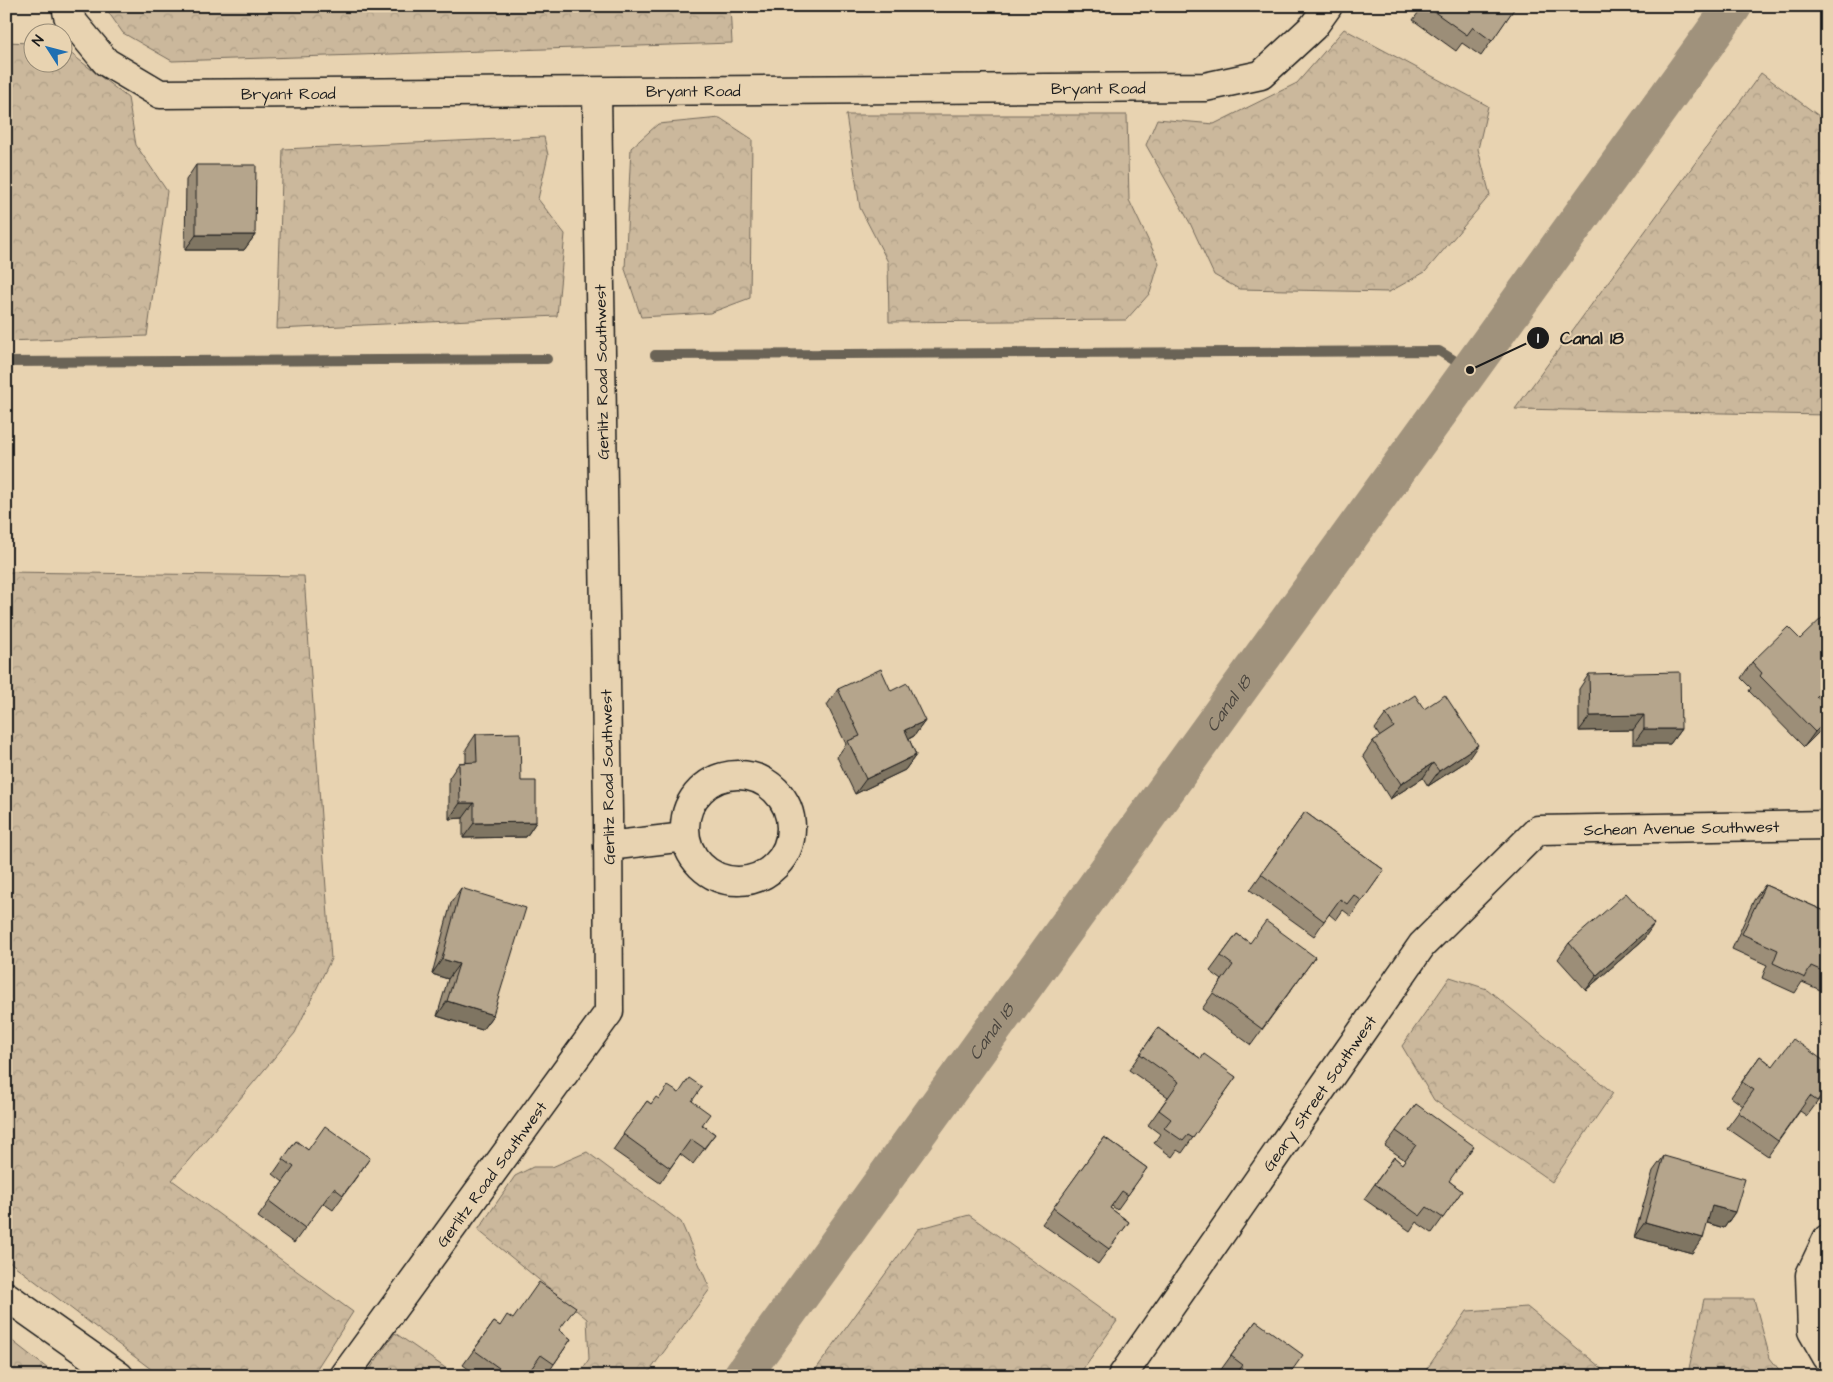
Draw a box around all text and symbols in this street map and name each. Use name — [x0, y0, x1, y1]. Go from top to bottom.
north arrow — [22, 22, 72, 72]
text: N — [28, 31, 49, 50]
street label: Bryant Road — [1051, 77, 1146, 101]
street label: Bryant Road — [646, 80, 741, 104]
street label: Bryant Road — [241, 83, 336, 106]
street label: Gerlitz Road Southwest — [589, 284, 615, 460]
callout: Canal 18 — [1525, 321, 1634, 354]
text: Canal 18 — [1560, 326, 1624, 351]
text: 1 — [1537, 328, 1539, 349]
water label: Canal 18 — [1200, 669, 1259, 737]
street label: Gerlitz Road Southwest — [595, 689, 621, 865]
street label: Schean Avenue Southwest — [1583, 816, 1780, 841]
water label: Canal 18 — [963, 998, 1021, 1065]
street label: Geary Street Southwest — [1258, 1011, 1382, 1176]
street label: Gerlitz Road Southwest — [431, 1097, 553, 1252]

